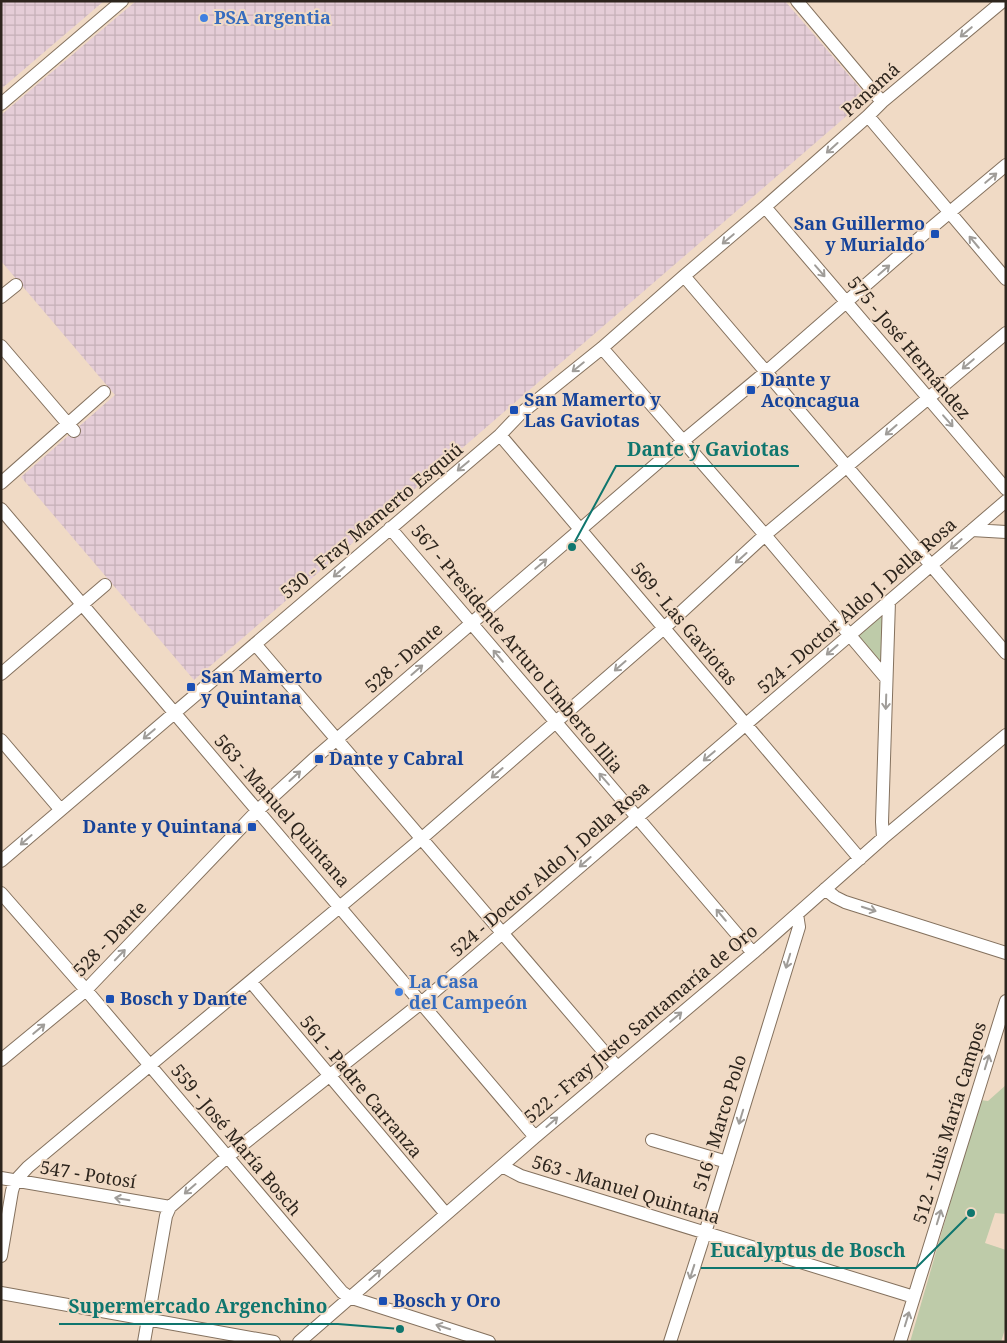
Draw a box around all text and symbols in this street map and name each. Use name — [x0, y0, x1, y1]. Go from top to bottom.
place label: PSA argentia — [214, 5, 331, 29]
marker: PSA argentia — [198, 12, 210, 24]
one-way arrow — [959, 27, 972, 38]
street label: Panamá — [836, 57, 904, 122]
one-way arrow — [825, 143, 838, 154]
one-way arrow — [984, 173, 997, 184]
place label: San Guillermo y Murialdo — [794, 211, 925, 256]
marker: San Guillermo y Murialdo — [929, 228, 941, 240]
one-way arrow — [722, 233, 735, 244]
one-way arrow — [969, 235, 980, 248]
one-way arrow — [814, 264, 826, 277]
one-way arrow — [877, 264, 890, 275]
street label: 575 - José Hernández — [843, 271, 977, 424]
one-way arrow — [962, 358, 975, 370]
one-way arrow — [572, 362, 585, 373]
place label: Dante y Aconcagua — [761, 367, 860, 412]
marker: Dante y Aconcagua — [745, 384, 757, 396]
place label: San Mamerto y Las Gaviotas — [524, 387, 661, 432]
marker: San Mamerto y Las Gaviotas — [508, 404, 520, 416]
one-way arrow — [942, 414, 953, 427]
one-way arrow — [885, 424, 898, 435]
callout: Dante y Gaviotas — [616, 432, 799, 466]
street label: 530 - Fray Mamerto Esquiú — [275, 436, 468, 604]
text: Dante y Gaviotas — [627, 436, 789, 462]
one-way arrow — [457, 461, 470, 472]
street label: 524 - Doctor Aldo J. Della Rosa — [752, 512, 961, 698]
street label: 567 - Presidente Arturo Umberto Illia — [407, 519, 629, 778]
one-way arrow — [949, 539, 962, 550]
one-way arrow — [734, 552, 747, 563]
street label: 569 - Las Gaviotas — [626, 557, 743, 690]
one-way arrow — [534, 559, 547, 570]
one-way arrow — [333, 566, 346, 577]
street label: 528 - Dante — [359, 617, 447, 698]
one-way arrow — [826, 644, 839, 655]
one-way arrow — [493, 649, 504, 662]
one-way arrow — [613, 660, 626, 672]
place label: San Mamerto y Quintana — [201, 664, 323, 709]
one-way arrow — [411, 664, 424, 676]
marker: San Mamerto y Quintana — [185, 681, 197, 693]
one-way arrow — [881, 694, 890, 710]
one-way arrow — [143, 728, 156, 739]
street label: 563 - Manuel Quintana — [210, 729, 356, 892]
place label: Dante y Cabral — [329, 746, 464, 770]
one-way arrow — [703, 750, 716, 761]
marker: Dante y Cabral — [313, 753, 325, 765]
one-way arrow — [490, 767, 503, 778]
one-way arrow — [288, 770, 301, 782]
one-way arrow — [598, 772, 610, 785]
street label: 524 - Doctor Aldo J. Della Rosa — [445, 775, 654, 961]
place label: Dante y Quintana — [83, 814, 242, 838]
marker: Dante y Quintana — [246, 821, 258, 833]
one-way arrow — [19, 834, 32, 845]
one-way arrow — [579, 856, 592, 867]
street label: 528 - Dante — [67, 895, 151, 981]
one-way arrow — [861, 905, 877, 915]
one-way arrow — [716, 909, 727, 922]
street label: 522 - Fray Justo Santamaría de Oro — [519, 918, 762, 1128]
one-way arrow — [114, 948, 126, 961]
one-way arrow — [783, 953, 793, 969]
place label: La Casa del Campeón — [409, 969, 528, 1014]
place label: Bosch y Dante — [120, 986, 247, 1010]
marker: La Casa del Campeón — [393, 986, 405, 998]
marker: Bosch y Dante — [104, 993, 116, 1005]
street label: 561 - Padre Carranza — [295, 1010, 428, 1163]
one-way arrow — [670, 1011, 683, 1023]
street label: 512 - Luis María Campos — [907, 1019, 991, 1227]
one-way arrow — [32, 1024, 45, 1035]
street label: 516 - Marco Polo — [687, 1051, 751, 1194]
one-way arrow — [983, 1055, 992, 1071]
street label: 559 - José María Bosch — [166, 1058, 307, 1220]
one-way arrow — [735, 1108, 745, 1124]
one-way arrow — [546, 1116, 559, 1128]
street label: 563 - Manuel Quintana — [529, 1149, 723, 1229]
street label: 547 - Potosí — [38, 1155, 138, 1193]
one-way arrow — [184, 1183, 197, 1194]
one-way arrow — [114, 1193, 130, 1203]
one-way arrow — [934, 1210, 944, 1226]
callout: Eucalyptus de Bosch — [701, 1234, 916, 1268]
text: Eucalyptus de Bosch — [710, 1237, 906, 1263]
one-way arrow — [687, 1263, 697, 1279]
one-way arrow — [369, 1269, 382, 1281]
place label: Bosch y Oro — [393, 1288, 501, 1312]
callout: Supermercado Argenchino — [59, 1290, 338, 1324]
text: Supermercado Argenchino — [69, 1293, 327, 1319]
marker: Bosch y Oro — [377, 1295, 389, 1307]
one-way arrow — [902, 1312, 912, 1328]
one-way arrow — [436, 1322, 451, 1331]

